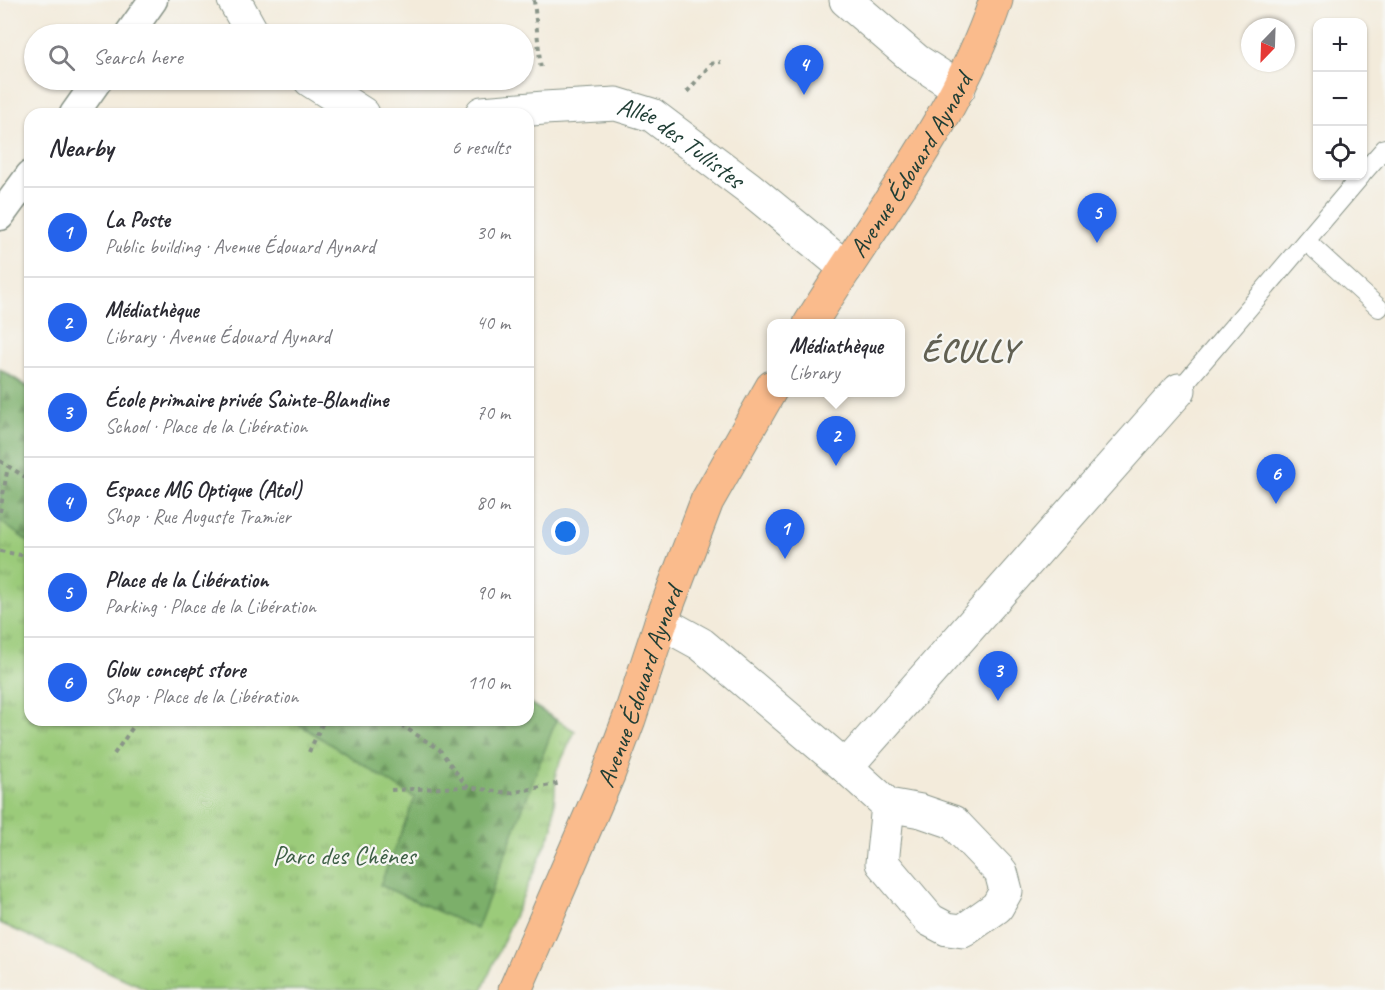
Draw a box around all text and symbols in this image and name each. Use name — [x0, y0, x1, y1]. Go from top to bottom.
north arrow — [1241, 18, 1295, 72]
map controls — [1313, 18, 1367, 180]
button: + — [1313, 18, 1367, 72]
search box — [24, 24, 534, 90]
icon: search — [45, 41, 78, 74]
text: Search here — [93, 43, 183, 71]
pin: 4 — [784, 46, 824, 95]
street label: Avenue Édouard Aynard — [842, 65, 982, 264]
button: − — [1313, 72, 1367, 126]
street label: Allée des Tullistes — [613, 89, 752, 197]
button: locate — [1313, 126, 1367, 180]
text: Nearby — [48, 131, 113, 164]
text: 6 results — [451, 135, 510, 160]
pin: 5 — [1078, 194, 1116, 243]
text: La Poste — [105, 206, 170, 234]
text: 1 — [63, 220, 72, 245]
text: 30 m — [476, 220, 510, 245]
text: Public building · Avenue Édouard Aynard — [105, 234, 375, 259]
text: Médiathèque — [105, 296, 199, 324]
text: 2 — [63, 310, 72, 335]
text: 40 m — [476, 310, 510, 335]
popup — [767, 319, 905, 397]
text: Library · Avenue Édouard Aynard — [105, 324, 330, 349]
district label: ÉCULLY — [922, 330, 1024, 371]
text: Médiathèque — [789, 332, 883, 360]
text: Library — [789, 360, 840, 385]
text: École primaire privée Sainte-Blandine — [105, 386, 388, 414]
text: 3 — [63, 400, 72, 425]
text: 70 m — [476, 400, 510, 425]
text: School · Place de la Libération — [105, 414, 307, 439]
pin: 2 — [816, 416, 856, 466]
pin: 6 — [1256, 454, 1296, 504]
text: Espace MG Optique (Atol) — [105, 476, 301, 504]
text: 4 — [63, 490, 72, 515]
text: 80 m — [476, 490, 510, 515]
text: Shop · Rue Auguste Tramier — [105, 504, 291, 529]
pin: 1 — [766, 510, 804, 559]
your location — [551, 517, 580, 546]
text: Place de la Libération — [105, 566, 268, 594]
street label: Avenue Édouard Aynard — [589, 578, 691, 792]
text: 5 — [63, 580, 72, 605]
text: 90 m — [476, 580, 510, 605]
text: Parking · Place de la Libération — [105, 594, 316, 619]
pin: 3 — [978, 652, 1018, 701]
text: Glow concept store — [105, 656, 246, 684]
text: 6 — [63, 670, 72, 695]
text: 110 m — [467, 670, 510, 695]
text: Shop · Place de la Libération — [105, 684, 298, 709]
park label: Parc des Chênes — [273, 839, 417, 872]

